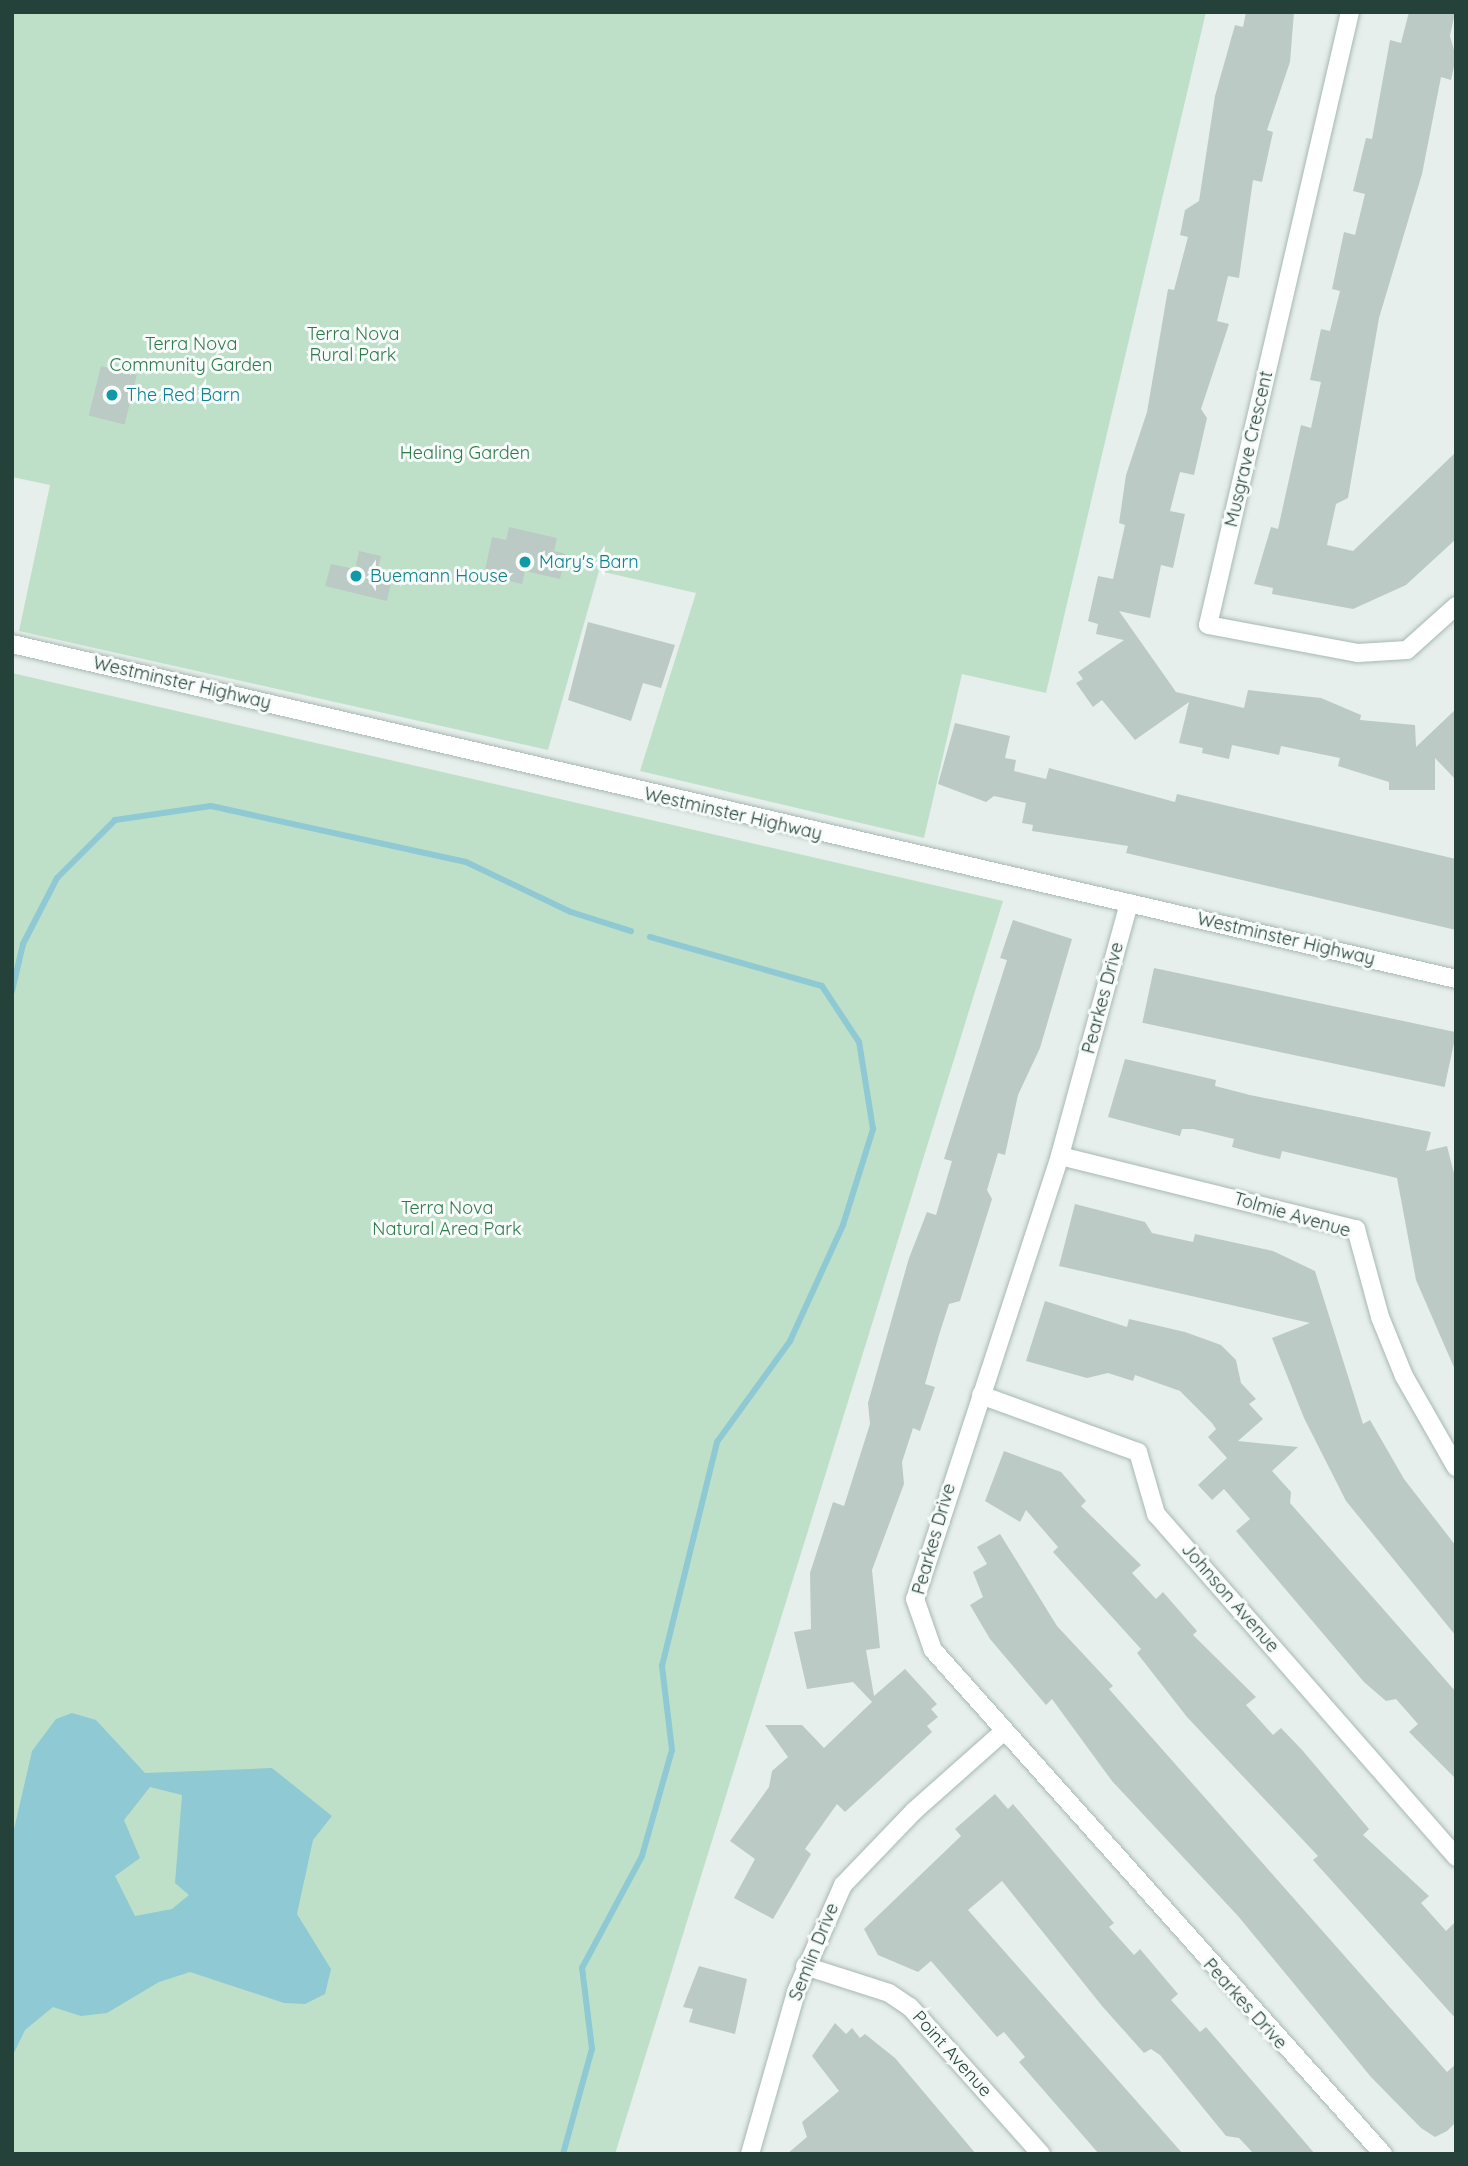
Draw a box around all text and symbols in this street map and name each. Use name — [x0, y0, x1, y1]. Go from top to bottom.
park label: Terra Nova Rural Park — [307, 324, 399, 366]
park label: Terra Nova Community Garden — [110, 334, 272, 376]
street label: Musgrave Crescent — [1221, 369, 1277, 529]
place label: The Red Barn — [126, 384, 240, 406]
marker: The Red Barn — [104, 387, 120, 403]
park label: Healing Garden — [400, 442, 530, 464]
place label: Mary's Barn — [539, 551, 639, 573]
marker: Mary's Barn — [517, 554, 533, 570]
place label: Buemann House — [370, 565, 508, 587]
marker: Buemann House — [348, 568, 364, 584]
street label: Westminster Highway — [91, 652, 273, 714]
street label: Westminster Highway — [642, 783, 824, 845]
street label: Westminster Highway — [1195, 908, 1377, 970]
street label: Pearkes Drive — [1078, 940, 1128, 1056]
street label: Tolmie Avenue — [1231, 1188, 1353, 1242]
park label: Terra Nova Natural Area Park — [372, 1198, 522, 1240]
street label: Pearkes Drive — [908, 1481, 960, 1597]
street label: Johnson Avenue — [1177, 1539, 1283, 1657]
street label: Semlin Drive — [785, 1900, 843, 2004]
street label: Pearkes Drive — [1199, 1954, 1291, 2054]
street label: Point Avenue — [908, 2007, 996, 2101]

